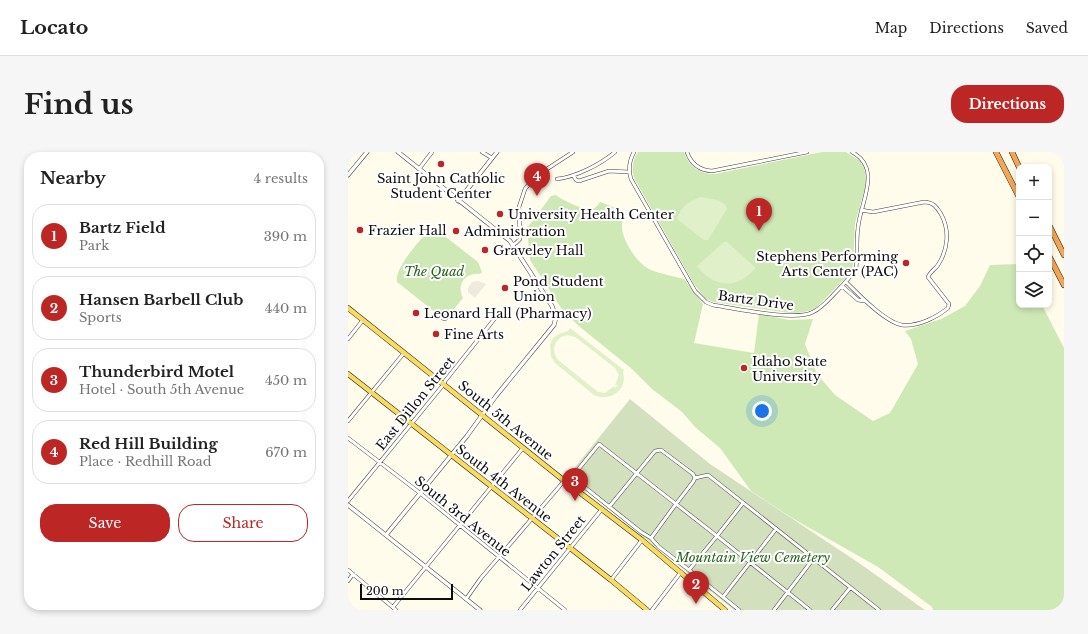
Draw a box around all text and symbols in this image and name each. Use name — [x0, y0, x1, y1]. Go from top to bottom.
text: Locato — [20, 16, 88, 39]
text: Map — [875, 19, 907, 37]
text: Directions — [929, 19, 1004, 37]
text: Saved — [1026, 19, 1068, 37]
button: Directions — [951, 85, 1064, 123]
text: Find us — [24, 87, 134, 122]
marker: Saint John Catholic Student Center — [436, 159, 446, 169]
pin: 4 — [524, 163, 550, 196]
map controls — [1016, 164, 1052, 308]
button: + — [1016, 164, 1052, 200]
text: Nearby — [40, 168, 106, 189]
text: 4 results — [254, 170, 308, 187]
place label: Saint John Catholic Student Center — [377, 170, 505, 202]
pin: 1 — [746, 198, 772, 231]
button: − — [1016, 200, 1052, 236]
place label: University Health Center — [508, 206, 675, 223]
marker: University Health Center — [495, 209, 505, 219]
text: Bartz Field — [79, 218, 166, 237]
place label: Frazier Hall — [368, 222, 446, 239]
place label: Administration — [463, 223, 565, 240]
marker: Frazier Hall — [355, 225, 365, 235]
marker: Administration — [451, 226, 461, 236]
text: 1 — [51, 228, 57, 245]
text: 390 m — [264, 228, 307, 245]
button: locate — [1016, 236, 1052, 272]
text: Park — [79, 237, 109, 254]
place label: Graveley Hall — [493, 242, 583, 259]
marker: Graveley Hall — [480, 245, 490, 255]
place label: Stephens Performing Arts Center (PAC) — [756, 248, 898, 280]
marker: Stephens Performing Arts Center (PAC) — [901, 258, 911, 268]
park label: The Quad — [404, 263, 465, 280]
button: layers — [1016, 272, 1052, 308]
place label: Pond Student Union — [513, 273, 604, 305]
marker: Pond Student Union — [500, 283, 510, 293]
street label: Bartz Drive — [717, 287, 795, 314]
text: Hansen Barbell Club — [79, 290, 243, 309]
text: 2 — [50, 300, 58, 317]
text: 440 m — [265, 300, 307, 317]
place label: Leonard Hall (Pharmacy) — [424, 305, 592, 322]
marker: Leonard Hall (Pharmacy) — [411, 308, 421, 318]
text: Sports — [79, 309, 122, 326]
place label: Fine Arts — [444, 326, 504, 343]
marker: Fine Arts — [431, 329, 441, 339]
street label: East Dillon Street — [372, 353, 459, 454]
place label: Idaho State University — [752, 353, 827, 385]
text: Thunderbird Motel — [79, 362, 234, 381]
marker: Idaho State University — [739, 363, 749, 373]
text: 3 — [50, 372, 58, 389]
text: 450 m — [265, 372, 307, 389]
street label: South 5th Avenue — [455, 377, 557, 464]
text: Hotel · South 5th Avenue — [79, 381, 244, 398]
your location — [752, 401, 772, 421]
text: Red Hill Building — [79, 434, 218, 453]
street label: South 4th Avenue — [452, 441, 555, 526]
text: 4 — [50, 444, 58, 461]
text: 670 m — [265, 444, 307, 461]
text: Place · Redhill Road — [79, 453, 211, 470]
pin: 3 — [562, 468, 588, 501]
street label: South 3rd Avenue — [411, 472, 514, 560]
button: Save — [40, 504, 170, 542]
button: Share — [178, 504, 308, 542]
street label: Lawton Street — [518, 512, 589, 595]
park label: Mountain View Cemetery — [675, 549, 830, 566]
pin: 2 — [683, 571, 709, 604]
scale bar — [360, 582, 453, 601]
text: 200 m — [366, 584, 403, 598]

